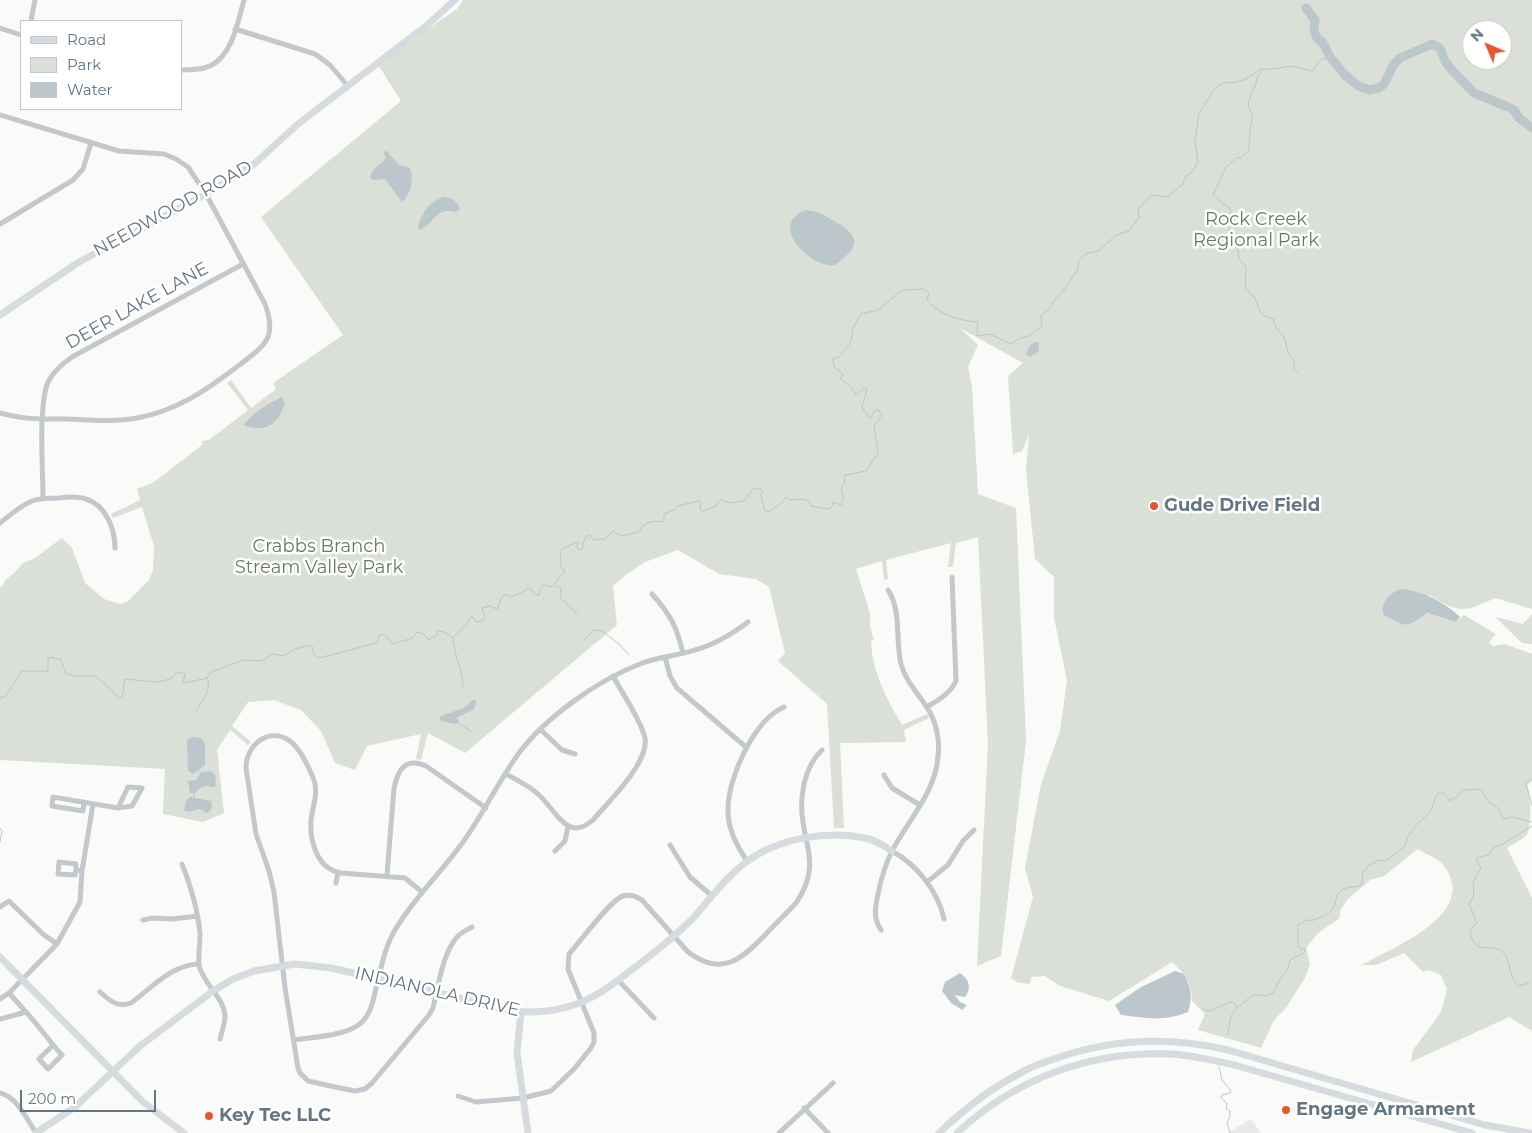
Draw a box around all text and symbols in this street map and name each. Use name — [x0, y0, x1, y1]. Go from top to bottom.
legend — [20, 20, 182, 110]
north arrow — [1462, 20, 1512, 70]
text: N — [1467, 25, 1487, 45]
text: Road — [67, 30, 106, 49]
text: Park — [67, 55, 101, 74]
text: Water — [67, 80, 113, 99]
street label: NEEDWOOD ROAD — [90, 156, 256, 262]
park label: Rock Creek Regional Park — [1193, 209, 1319, 252]
street label: DEER LAKE LANE — [62, 258, 212, 354]
place label: Gude Drive Field — [1164, 495, 1320, 517]
marker: Gude Drive Field — [1148, 500, 1160, 512]
park label: Crabbs Branch Stream Valley Park — [235, 536, 403, 578]
street label: INDIANOLA DRIVE — [352, 963, 522, 1021]
scale bar — [22, 1080, 159, 1112]
text: 200 m — [28, 1089, 76, 1108]
place label: Engage Armament — [1296, 1099, 1475, 1121]
marker: Engage Armament — [1280, 1104, 1292, 1116]
place label: Key Tec LLC — [219, 1105, 331, 1127]
marker: Key Tec LLC — [203, 1110, 215, 1122]

